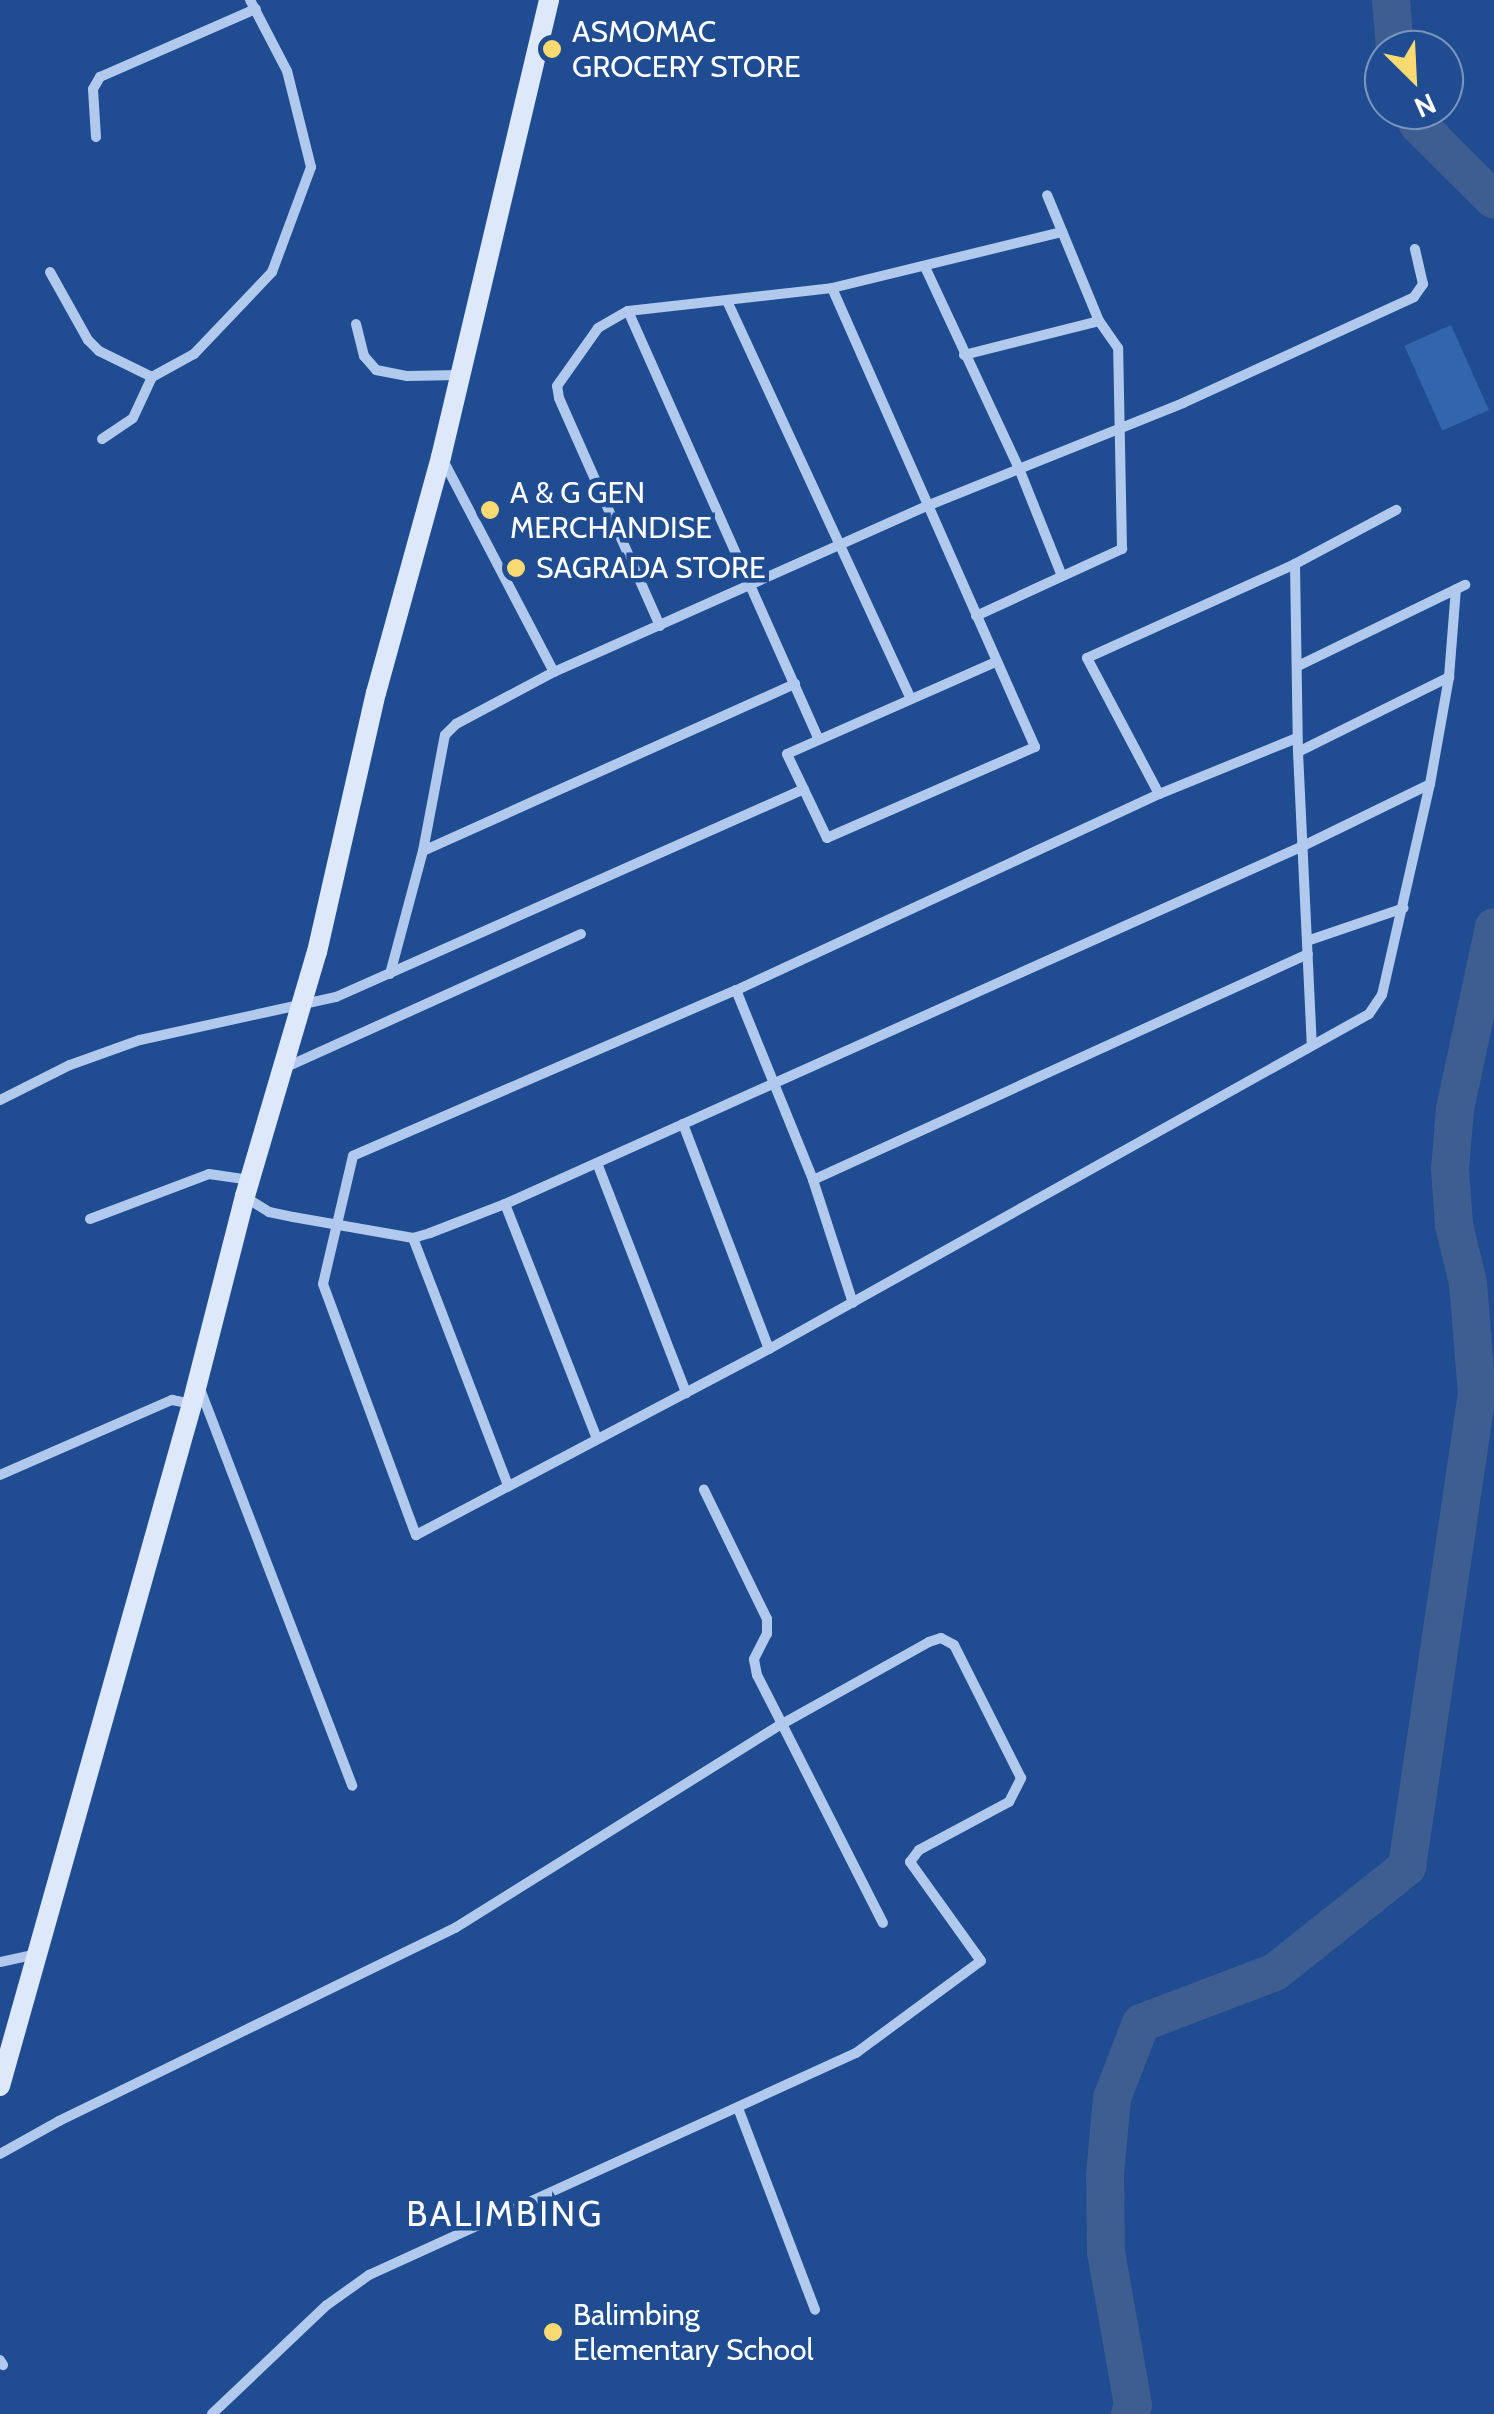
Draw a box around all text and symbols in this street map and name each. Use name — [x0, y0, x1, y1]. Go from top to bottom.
place label: ASMOMAC GROCERY STORE — [572, 14, 801, 84]
north arrow — [1364, 30, 1464, 130]
marker: ASMOMAC GROCERY STORE — [541, 38, 563, 60]
text: N — [1409, 86, 1441, 125]
place label: A & G GEN MERCHANDISE — [510, 475, 712, 546]
marker: A & G GEN MERCHANDISE — [479, 499, 501, 521]
place label: SAGRADA STORE — [536, 550, 766, 586]
marker: SAGRADA STORE — [505, 557, 527, 579]
district label: BALIMBING — [406, 2193, 604, 2235]
place label: Balimbing Elementary School — [573, 2297, 813, 2368]
marker: Balimbing Elementary School — [542, 2321, 564, 2343]

